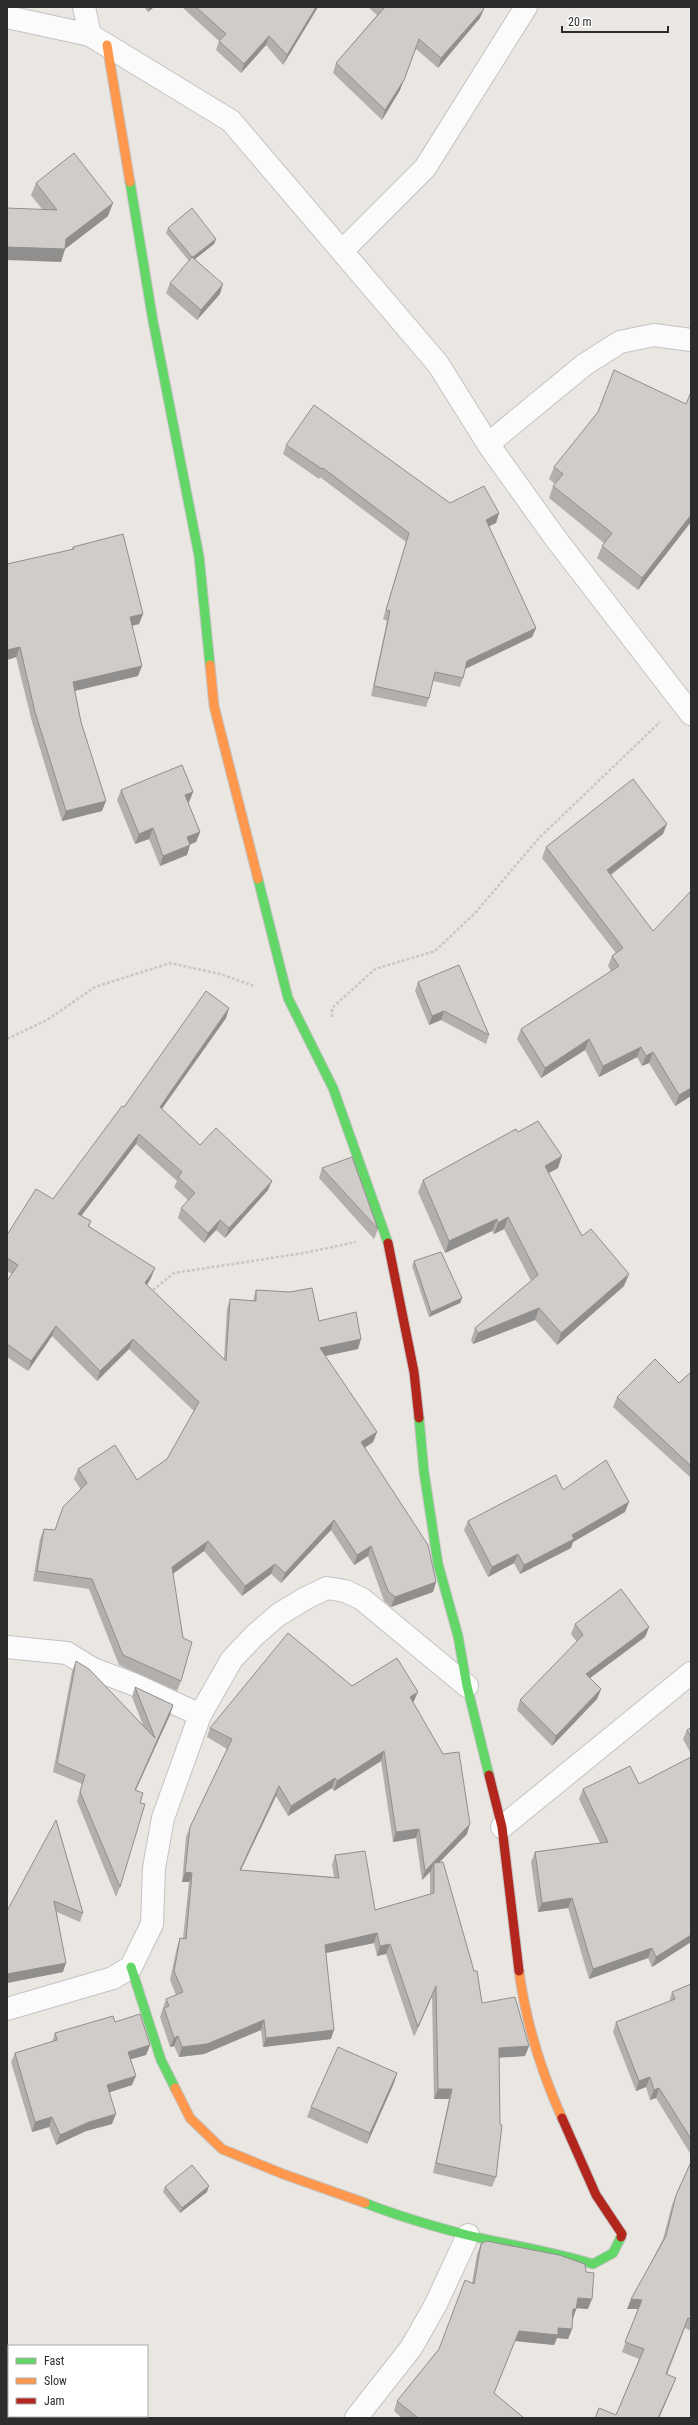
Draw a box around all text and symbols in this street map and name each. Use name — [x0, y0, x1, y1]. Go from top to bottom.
scale bar — [562, 8, 668, 34]
text: 20 m — [568, 15, 592, 29]
legend — [8, 2345, 148, 2417]
text: Fast — [44, 2354, 65, 2368]
text: Slow — [44, 2374, 67, 2388]
text: Jam — [44, 2394, 65, 2408]

